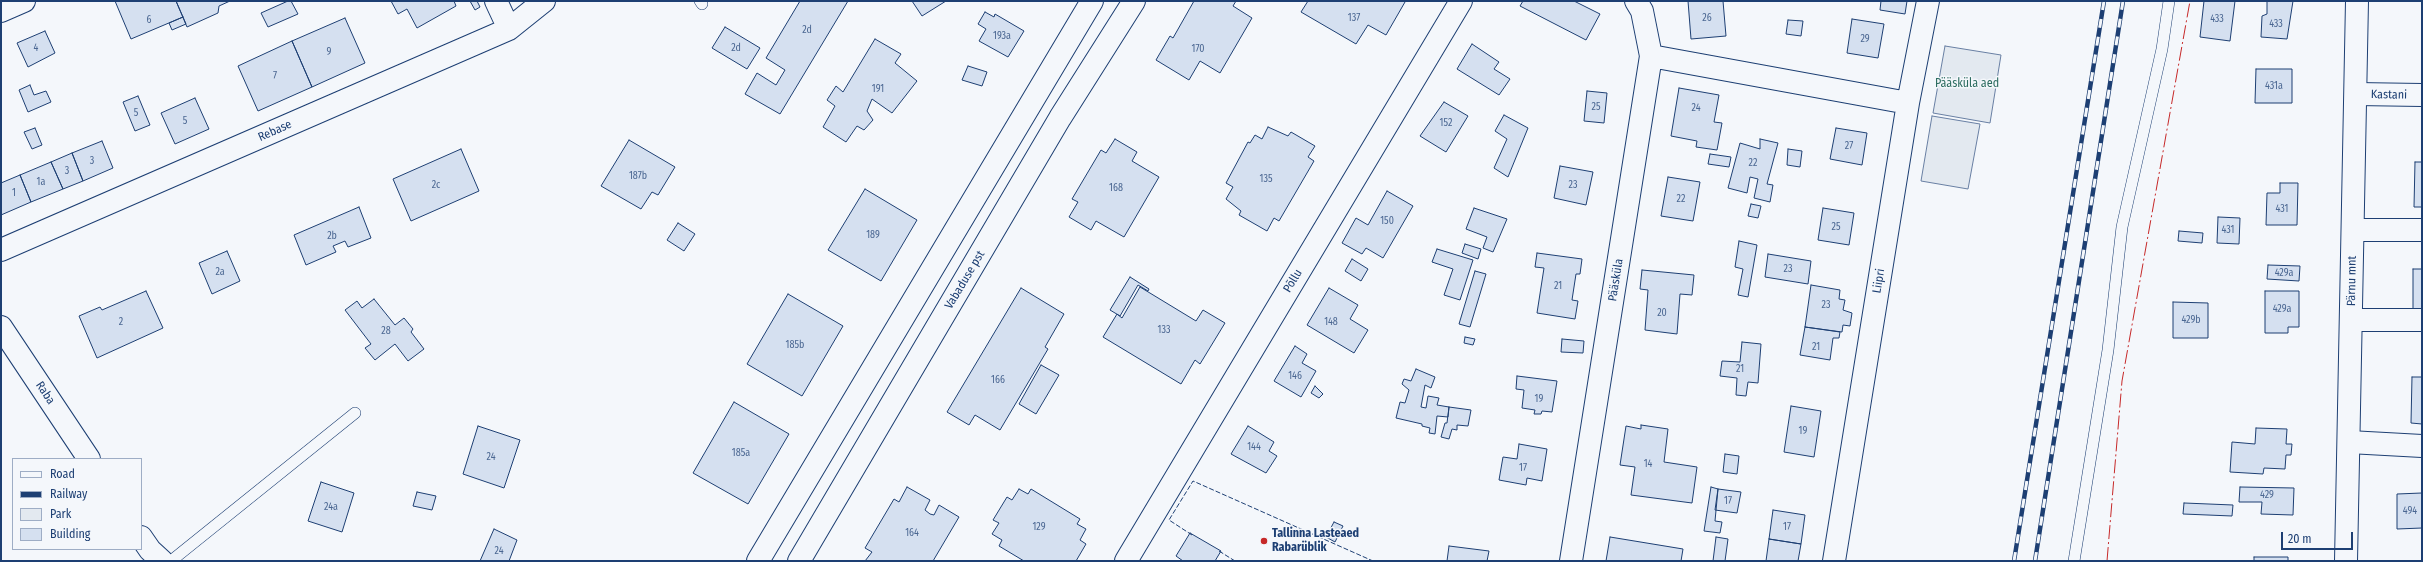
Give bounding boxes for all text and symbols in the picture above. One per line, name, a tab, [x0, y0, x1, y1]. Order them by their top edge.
house number: 137	[1348, 12, 1360, 24]
house number: 26	[1702, 12, 1712, 24]
house number: 433	[2210, 13, 2224, 25]
house number: 6	[147, 14, 151, 26]
house number: 433	[2269, 18, 2283, 30]
house number: 2d	[802, 24, 812, 36]
house number: 193a	[993, 30, 1011, 42]
house number: 29	[1860, 33, 1870, 45]
house number: 4	[34, 42, 38, 54]
house number: 2d	[731, 42, 741, 54]
house number: 170	[1191, 43, 1205, 55]
house number: 9	[327, 46, 331, 58]
house number: 7	[273, 70, 277, 82]
park label: Pääsküla aed	[1935, 77, 1999, 91]
house number: 431a	[2265, 80, 2283, 92]
house number: 191	[872, 83, 884, 95]
street label: Kastani	[2371, 87, 2407, 103]
house number: 25	[1592, 101, 1600, 113]
house number: 24	[1691, 102, 1701, 114]
house number: 5	[134, 107, 138, 119]
house number: 5	[183, 115, 187, 127]
street label: Rebase	[256, 117, 294, 145]
house number: 152	[1440, 117, 1452, 129]
house number: 27	[1845, 140, 1853, 152]
house number: 3	[90, 155, 94, 167]
house number: 22	[1749, 157, 1757, 169]
house number: 3	[65, 165, 69, 177]
house number: 187b	[629, 170, 647, 182]
house number: 135	[1260, 173, 1272, 185]
house number: 1a	[37, 176, 45, 188]
house number: 2c	[432, 179, 440, 191]
house number: 23	[1569, 179, 1577, 191]
house number: 168	[1109, 182, 1123, 194]
house number: 1	[12, 187, 16, 199]
house number: 22	[1677, 193, 1685, 205]
house number: 431	[2276, 203, 2288, 215]
house number: 150	[1380, 215, 1394, 227]
house number: 25	[1832, 221, 1840, 233]
house number: 431	[2222, 224, 2234, 236]
house number: 189	[866, 229, 880, 241]
house number: 2b	[327, 230, 337, 242]
street label: Vabaduse pst	[942, 248, 988, 312]
street label: Pärnu mnt	[2344, 256, 2360, 306]
street label: Pääsküla	[1606, 258, 1626, 302]
house number: 23	[1784, 263, 1792, 275]
house number: 2a	[215, 266, 225, 278]
street label: Põllu	[1280, 267, 1306, 295]
house number: 429a	[2275, 267, 2293, 279]
street label: Liipri	[1870, 268, 1888, 294]
house number: 21	[1554, 280, 1562, 292]
house number: 23	[1822, 299, 1830, 311]
house number: 429a	[2273, 303, 2291, 315]
house number: 20	[1657, 307, 1667, 319]
house number: 429b	[2181, 314, 2201, 326]
house number: 2	[119, 316, 123, 328]
house number: 148	[1324, 316, 1338, 328]
house number: 133	[1158, 324, 1170, 336]
house number: 28	[381, 325, 391, 337]
house number: 185b	[786, 339, 804, 351]
house number: 21	[1812, 341, 1820, 353]
house number: 21	[1736, 363, 1744, 375]
house number: 146	[1288, 370, 1302, 382]
house number: 166	[991, 374, 1005, 386]
street label: Raba	[32, 379, 58, 407]
house number: 19	[1535, 393, 1543, 405]
house number: 19	[1799, 425, 1807, 437]
house number: 144	[1247, 441, 1261, 453]
house number: 185a	[732, 447, 750, 459]
house number: 24	[486, 451, 496, 463]
legend	[12, 458, 142, 550]
house number: 14	[1644, 458, 1652, 470]
house number: 17	[1519, 462, 1527, 474]
text: Road	[50, 467, 75, 481]
text: Railway	[50, 487, 87, 501]
house number: 429	[2260, 489, 2274, 501]
house number: 17	[1724, 495, 1732, 507]
house number: 24a	[324, 501, 338, 513]
house number: 494	[2403, 505, 2417, 517]
text: Park	[50, 507, 71, 521]
house number: 129	[1032, 521, 1046, 533]
house number: 17	[1783, 521, 1791, 533]
scale bar	[2283, 524, 2355, 550]
text: Building	[50, 527, 90, 541]
house number: 164	[905, 527, 919, 539]
place label: Tallinna Lasteaed Rabarüblik	[1272, 527, 1359, 555]
text: 20 m	[2288, 532, 2312, 546]
marker: Tallinna Lasteaed Rabarüblik	[1259, 536, 1269, 546]
house number: 24	[494, 545, 504, 557]

